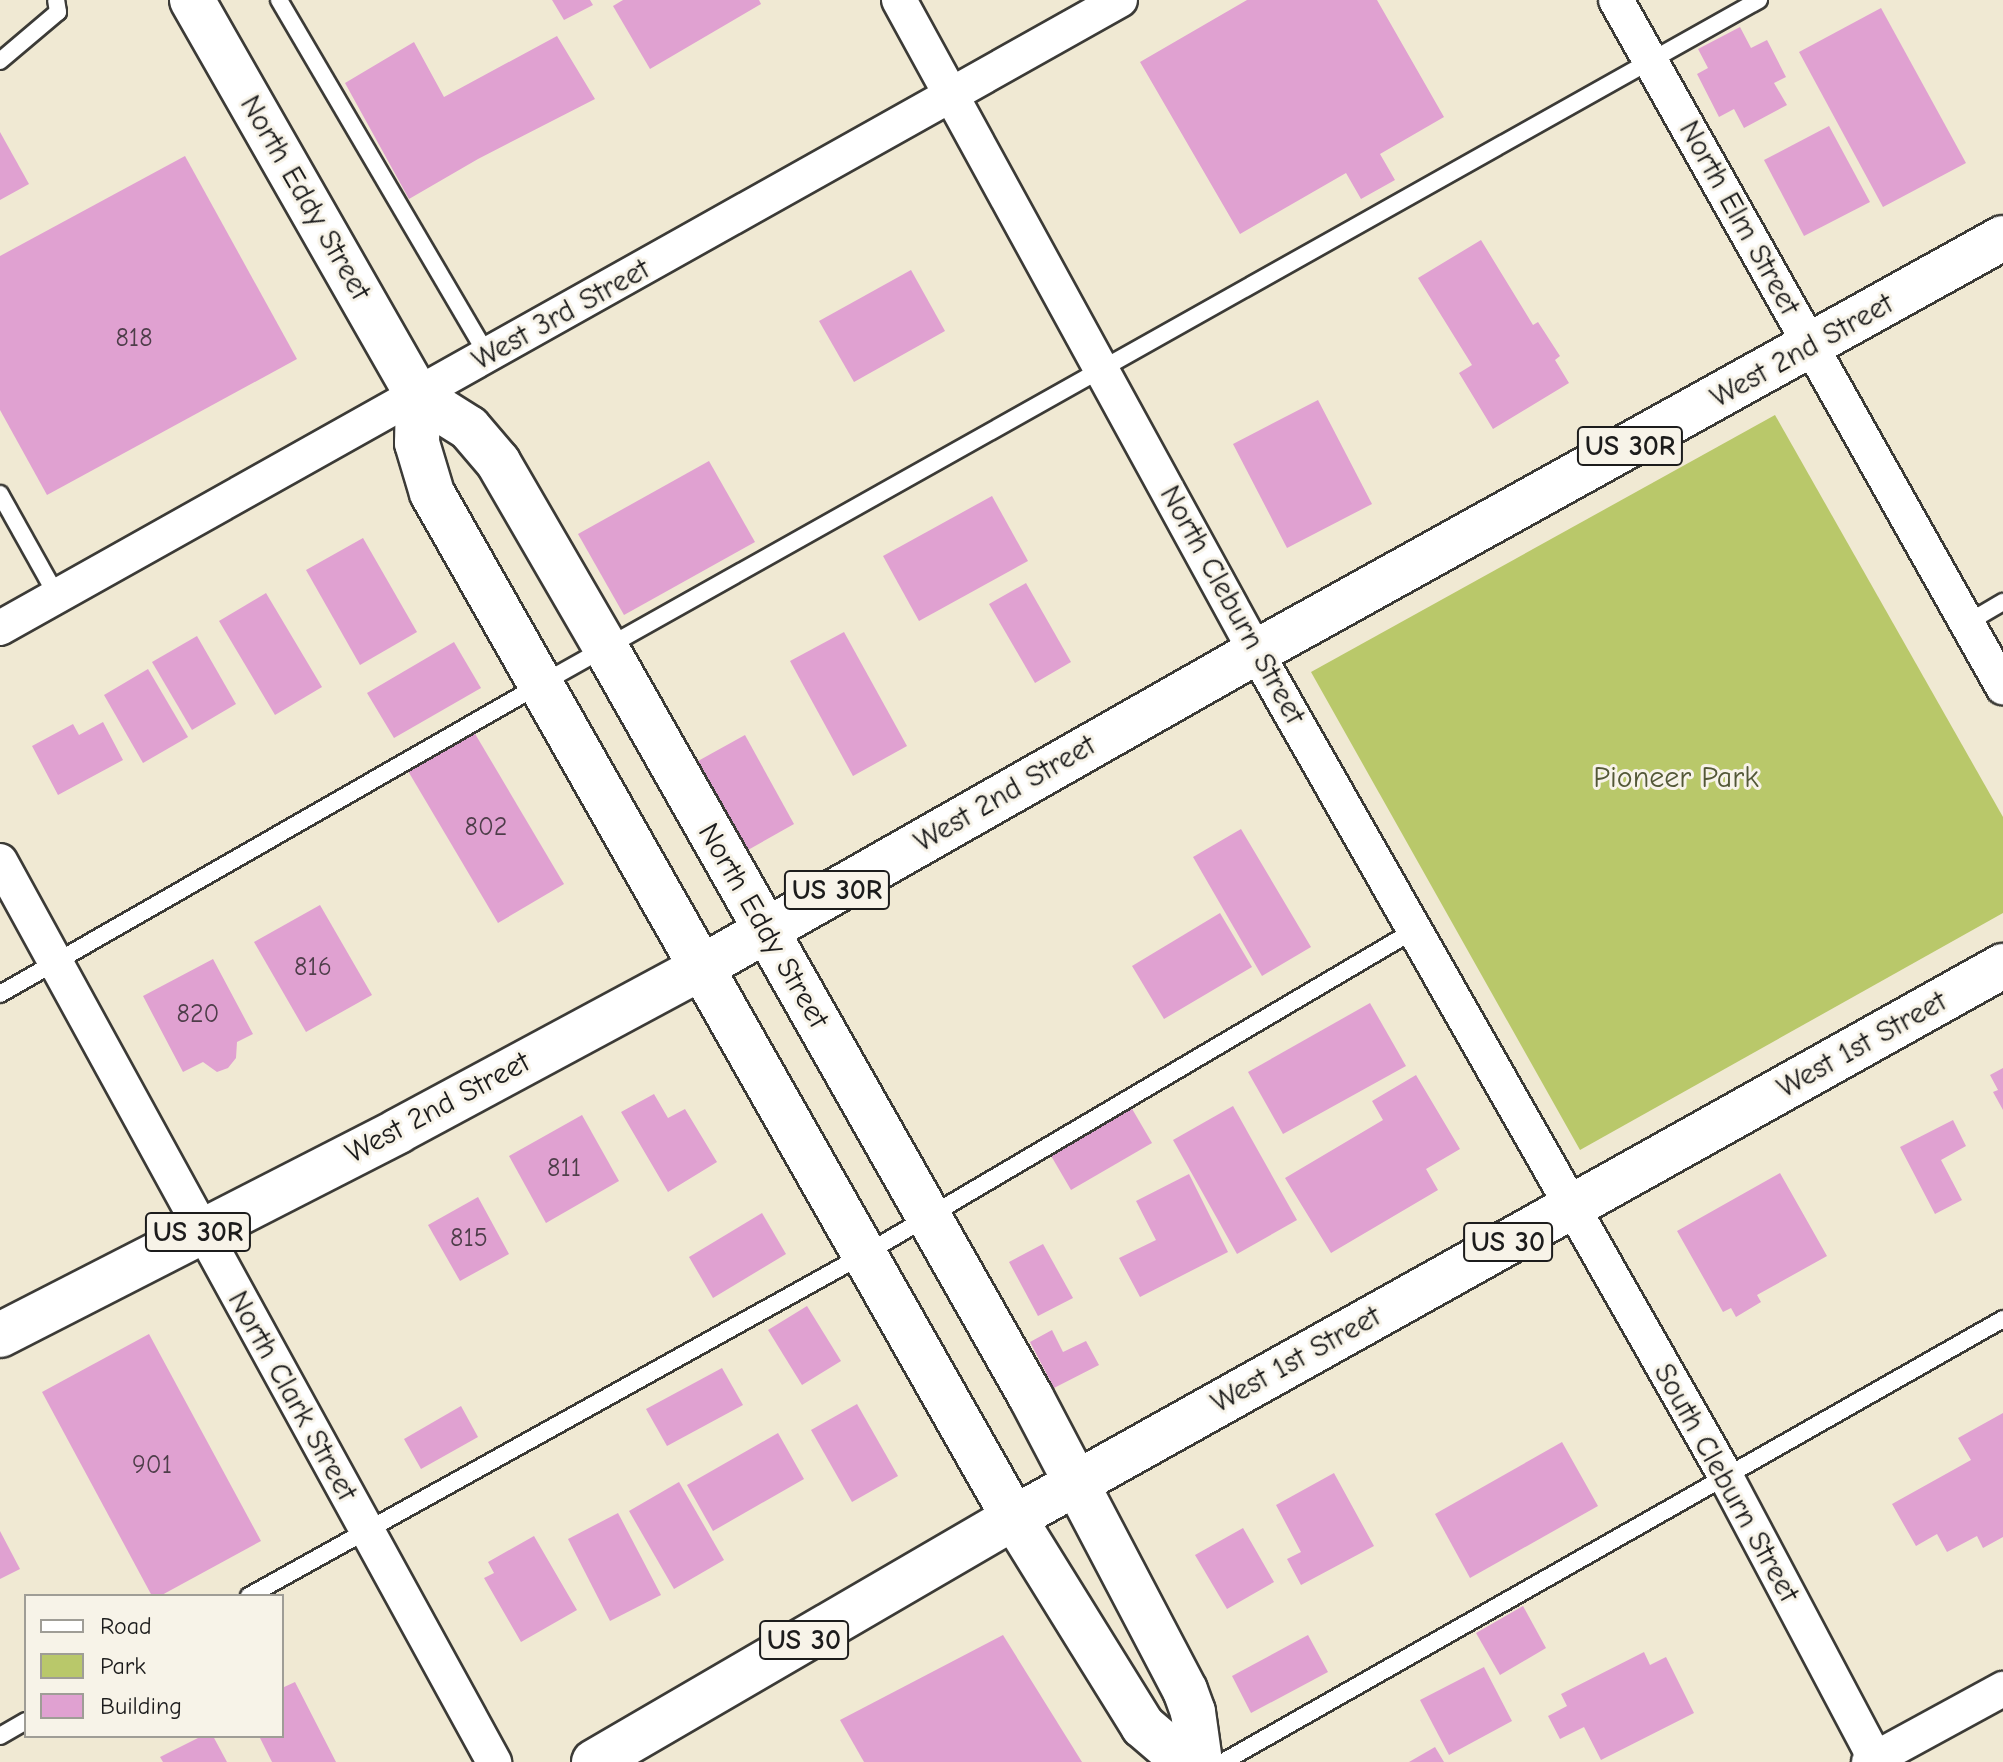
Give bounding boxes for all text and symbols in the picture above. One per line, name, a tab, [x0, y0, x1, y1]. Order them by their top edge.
street label: North Eddy Street	[232, 89, 378, 307]
street label: North Elm Street	[1671, 114, 1807, 322]
street label: West 3rd Street	[466, 251, 656, 379]
street label: West 2nd Street	[1704, 286, 1900, 416]
house number: 818	[115, 323, 153, 355]
road number: US 30R	[1576, 422, 1684, 470]
street label: North Cleburn Street	[1151, 479, 1313, 731]
street label: West 2nd Street	[908, 728, 1102, 860]
park label: Pioneer Park	[1593, 760, 1759, 796]
house number: 802	[465, 812, 507, 844]
street label: North Eddy Street	[690, 817, 836, 1035]
road number: US 30R	[783, 866, 891, 914]
house number: 816	[294, 952, 332, 984]
street label: West 1st Street	[1771, 984, 1953, 1106]
house number: 820	[177, 999, 219, 1031]
street label: West 2nd Street	[340, 1044, 536, 1172]
house number: 811	[547, 1153, 581, 1185]
road number: US 30R	[144, 1208, 252, 1256]
road number: US 30	[1462, 1218, 1554, 1266]
house number: 815	[450, 1223, 488, 1255]
street label: North Clark Street	[219, 1285, 365, 1507]
street label: West 1st Street	[1205, 1299, 1387, 1421]
street label: South Cleburn Street	[1645, 1357, 1807, 1609]
house number: 901	[132, 1450, 172, 1482]
legend	[24, 1594, 284, 1738]
text: Road	[100, 1612, 152, 1640]
road number: US 30	[758, 1616, 850, 1664]
text: Park	[100, 1652, 146, 1680]
text: Building	[100, 1692, 182, 1720]

